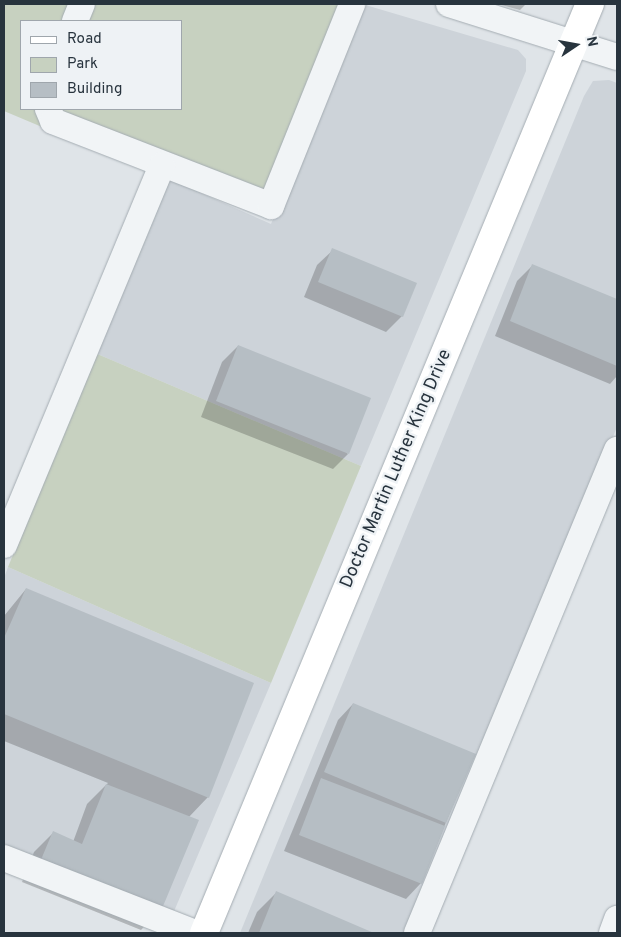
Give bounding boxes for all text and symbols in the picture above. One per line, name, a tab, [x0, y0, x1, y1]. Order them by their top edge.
legend	[20, 20, 182, 110]
north arrow	[551, 20, 601, 70]
text: Road	[67, 30, 102, 49]
text: N	[582, 35, 601, 48]
text: Park	[67, 55, 98, 74]
text: Building	[67, 80, 122, 99]
street label: Doctor Martin Luther King Drive	[337, 346, 457, 592]

